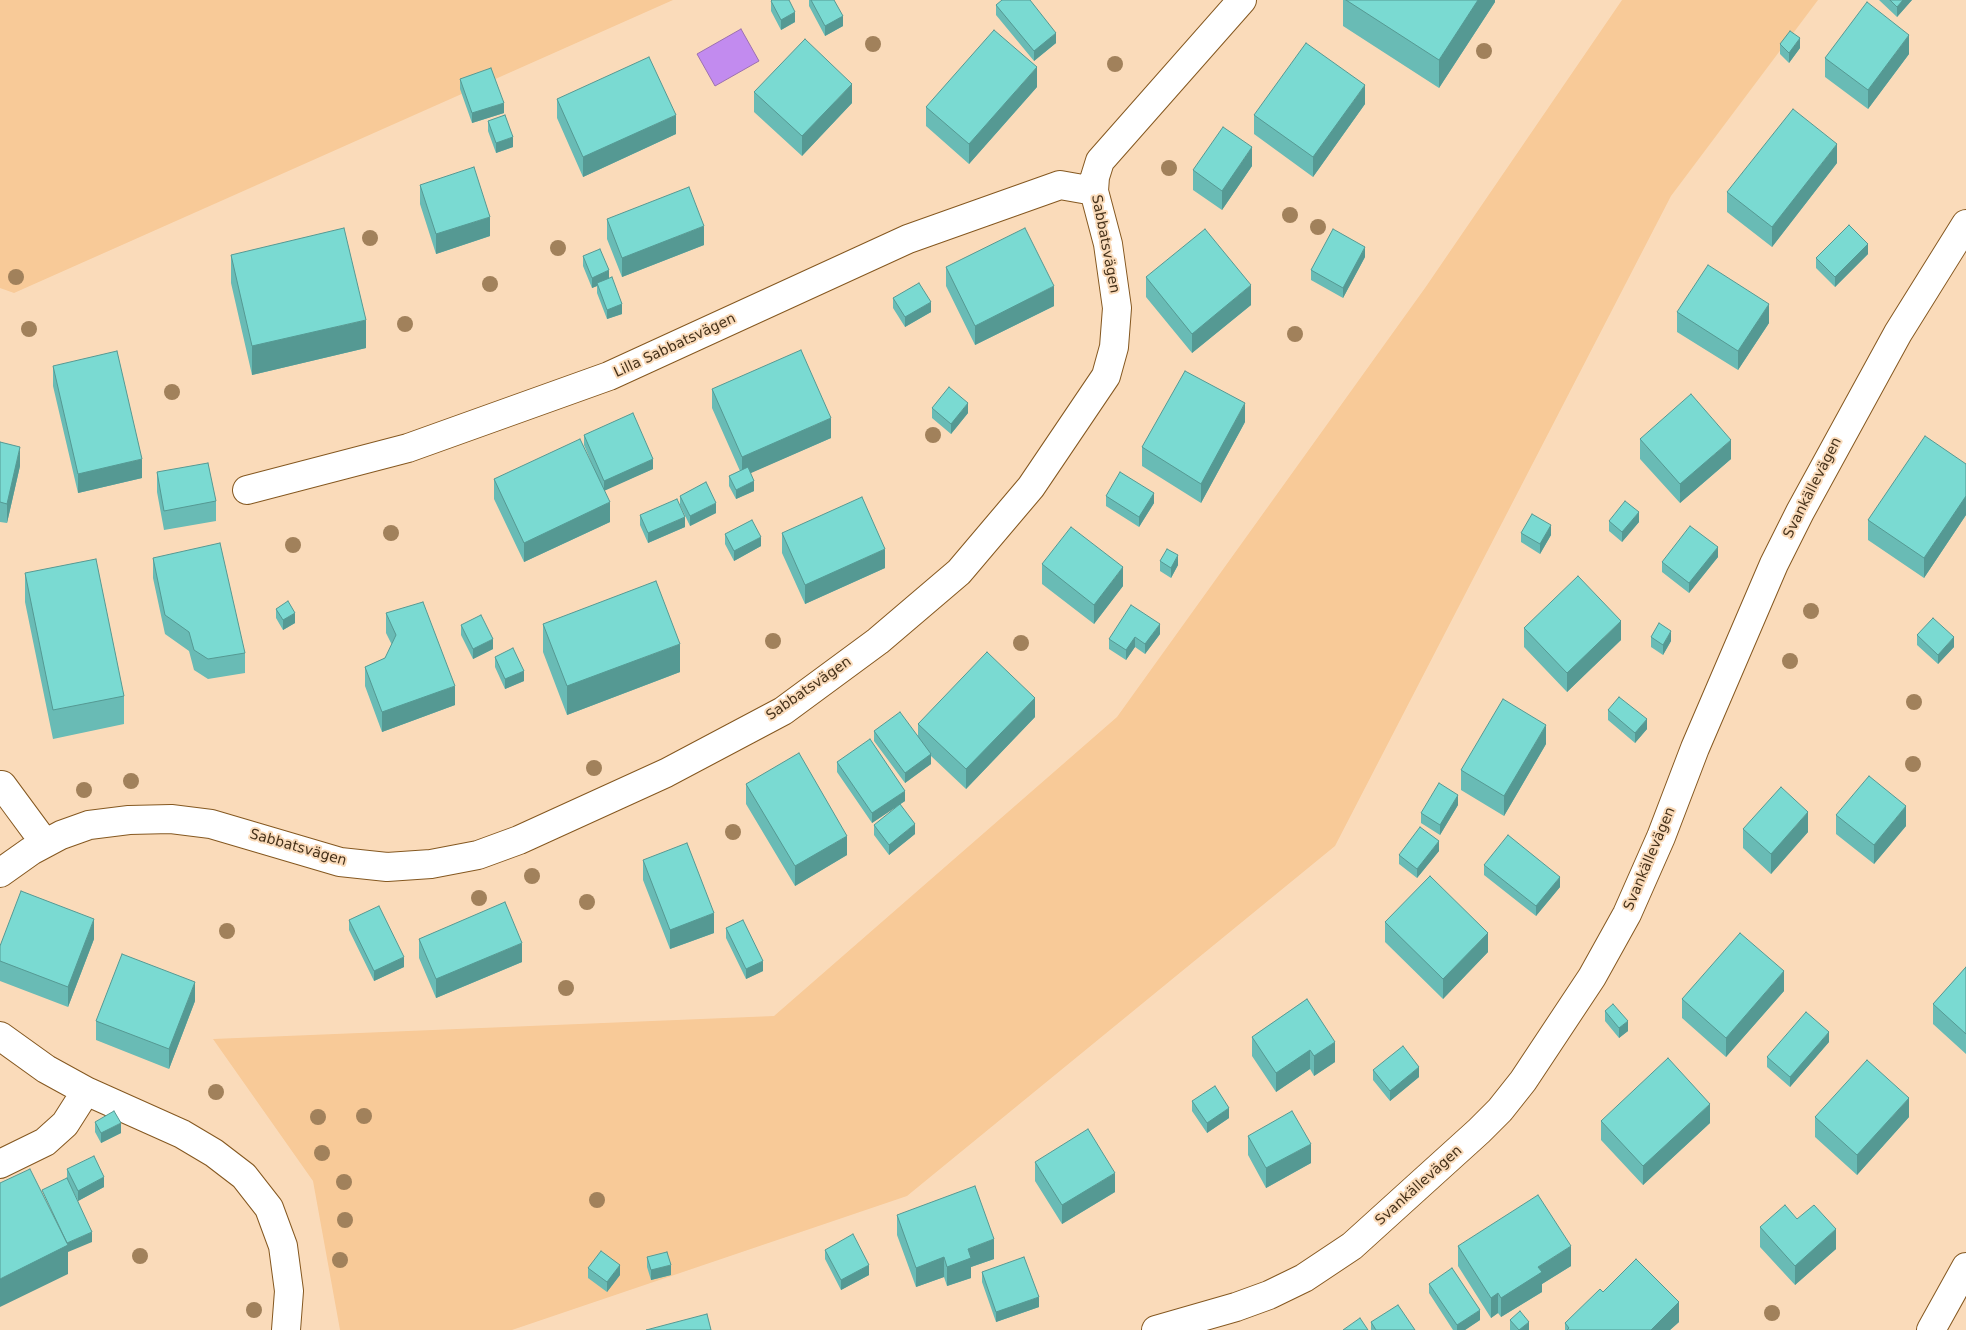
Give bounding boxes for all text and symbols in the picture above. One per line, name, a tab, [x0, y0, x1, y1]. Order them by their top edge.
street label: Sabbatsvägen	[1087, 193, 1123, 295]
street label: Lilla Sabbatsvägen	[611, 310, 739, 382]
street label: Svankällevägen	[1780, 435, 1846, 541]
street label: Sabbatsvägen	[763, 653, 855, 725]
street label: Svankällevägen	[1621, 805, 1679, 913]
street label: Sabbatsvägen	[248, 826, 348, 870]
street label: Svankällevägen	[1372, 1143, 1466, 1229]

